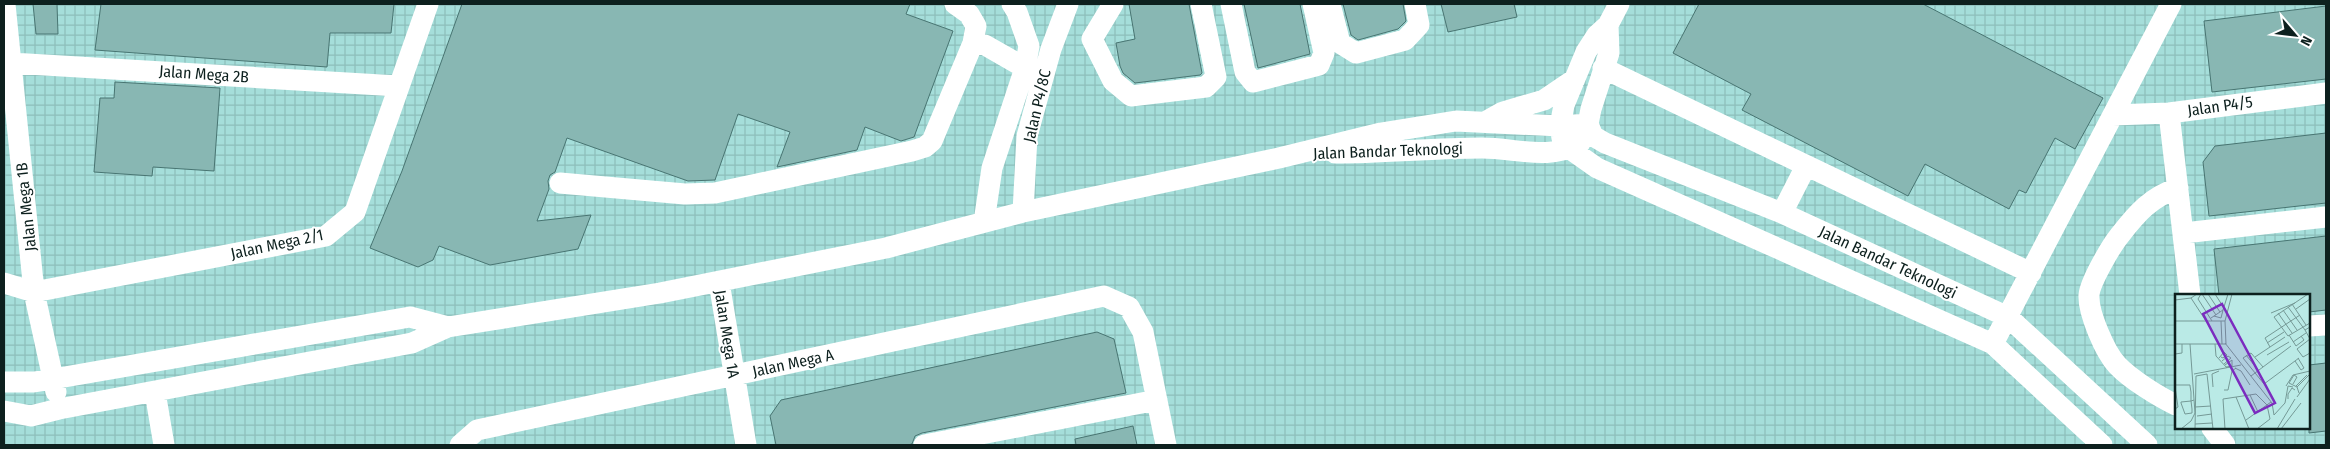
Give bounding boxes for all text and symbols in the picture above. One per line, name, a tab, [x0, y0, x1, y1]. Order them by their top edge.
north arrow	[2270, 10, 2320, 60]
text: N	[2297, 33, 2316, 49]
street label: Jalan Mega 2B	[158, 61, 250, 87]
street label: Jalan P4/8C	[1019, 68, 1055, 144]
street label: Jalan P4/5	[2186, 92, 2254, 120]
street label: Jalan Bandar Teknologi	[1313, 139, 1463, 163]
street label: Jalan Mega 1B	[12, 161, 40, 252]
street label: Jalan Bandar Teknologi	[1816, 222, 1960, 302]
street label: Jalan Mega 2/1	[229, 225, 325, 263]
street label: Jalan Mega 1A	[711, 289, 743, 380]
inset map	[2175, 294, 2310, 429]
street label: Jalan Mega A	[751, 345, 836, 381]

